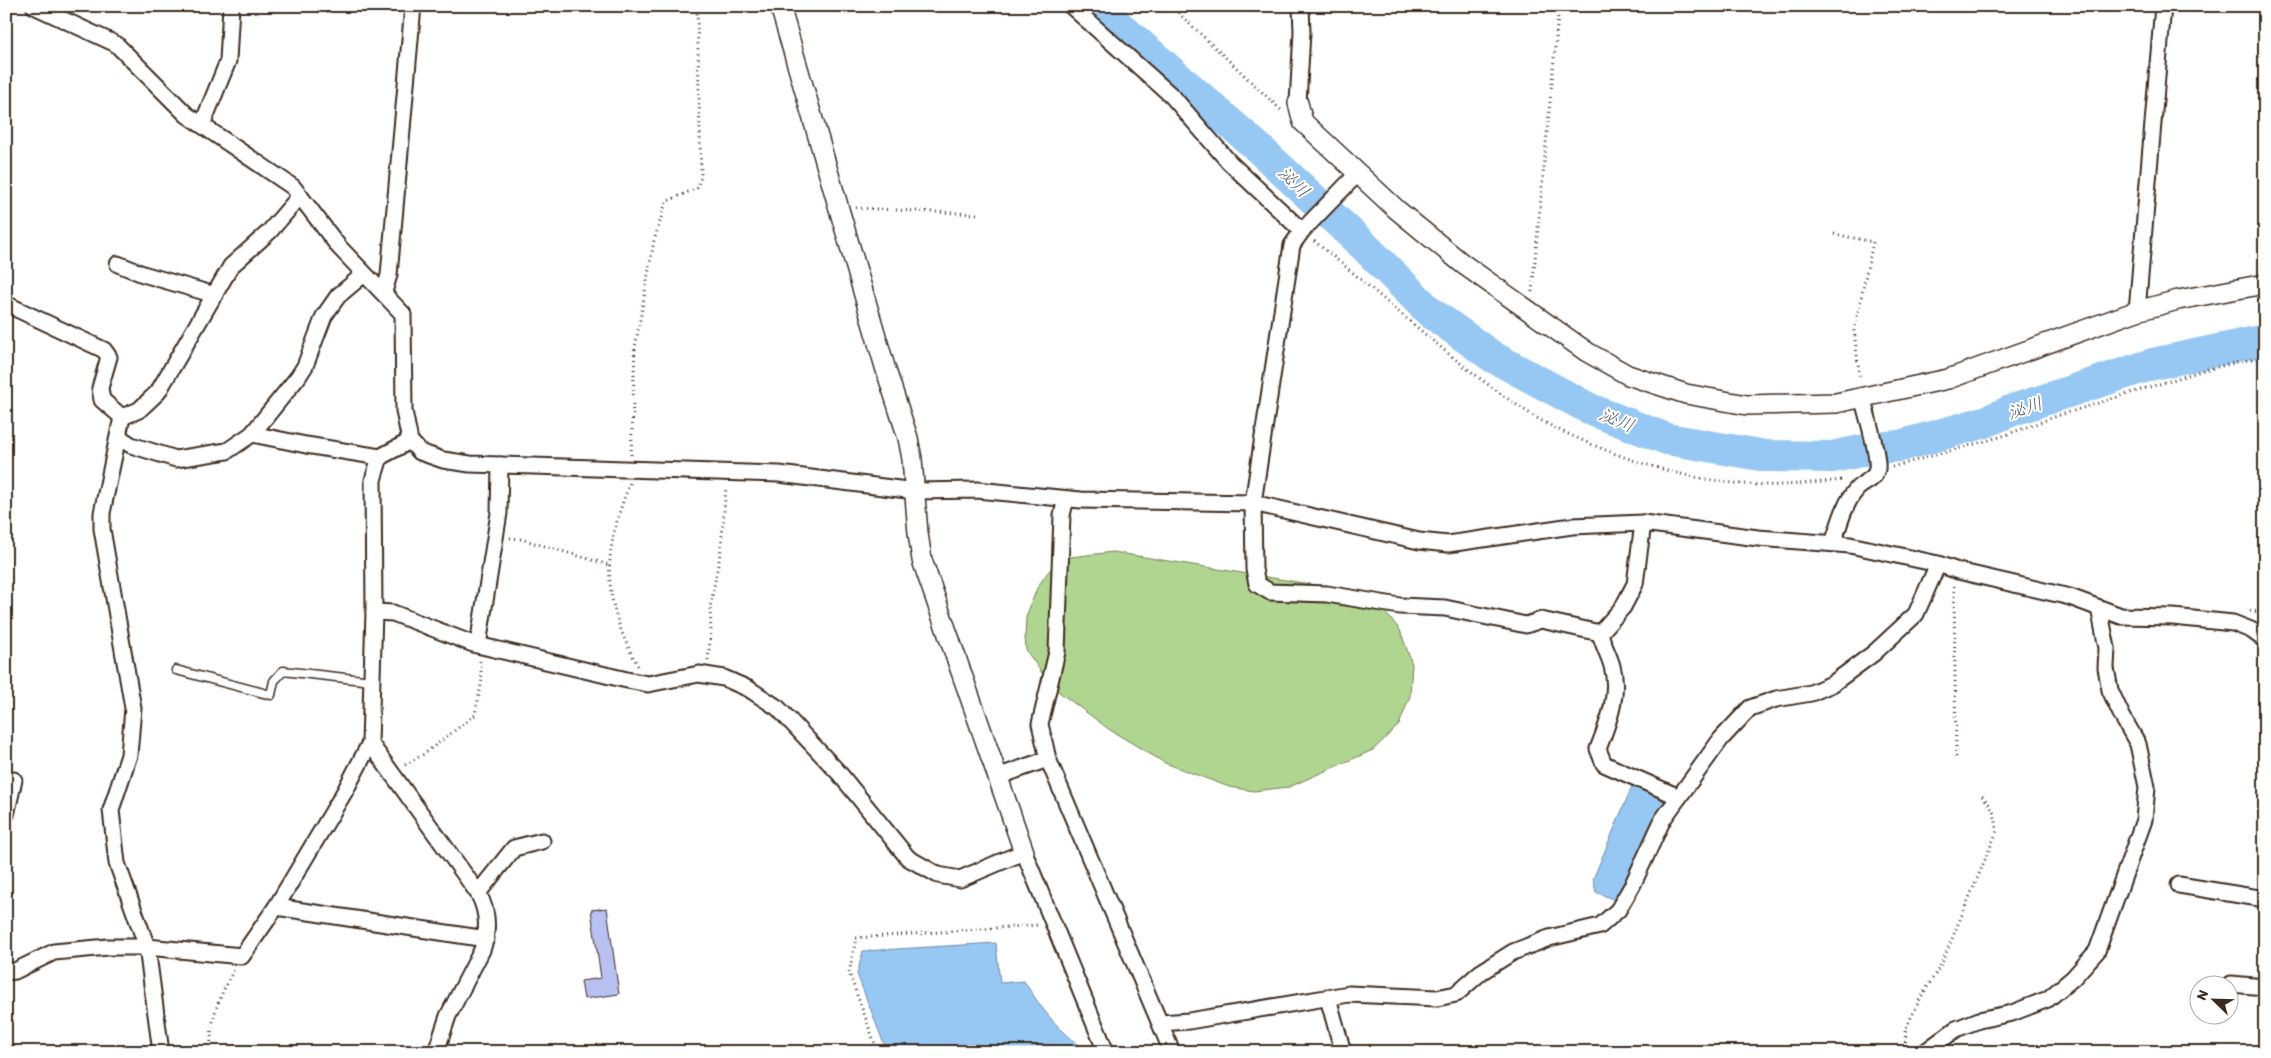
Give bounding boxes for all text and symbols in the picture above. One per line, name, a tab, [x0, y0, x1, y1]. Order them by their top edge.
water label: 泌川	[1273, 162, 1315, 202]
water label: 泌川	[2004, 392, 2046, 424]
water label: 泌川	[1596, 403, 1638, 437]
north arrow	[2188, 976, 2238, 1026]
text: N	[2193, 987, 2212, 1003]

